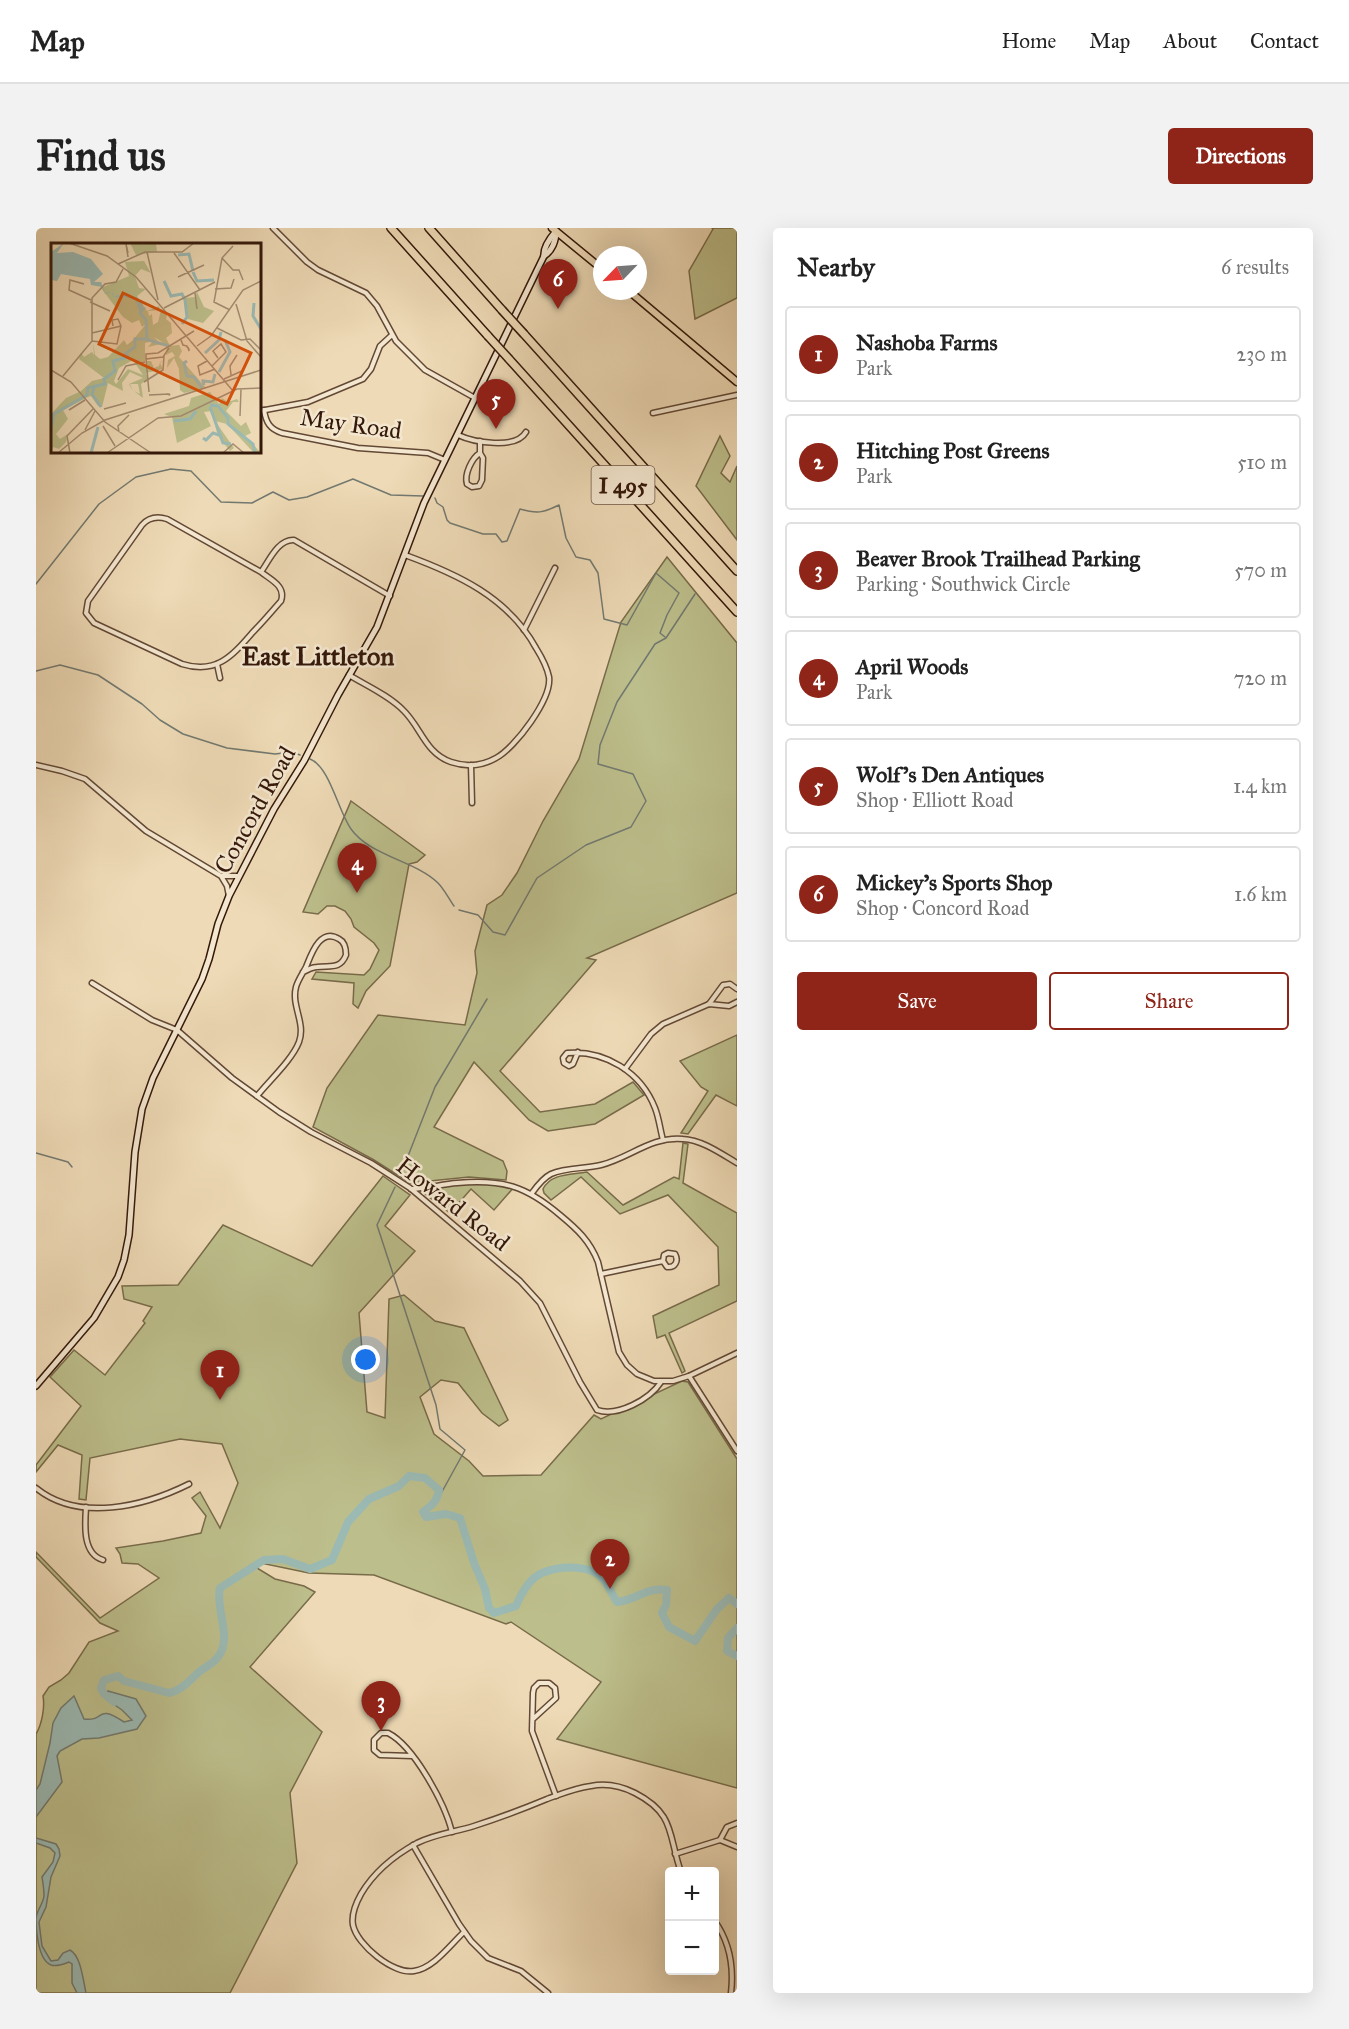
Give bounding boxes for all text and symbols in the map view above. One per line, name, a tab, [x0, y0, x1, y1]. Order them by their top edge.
text: Map	[30, 24, 85, 59]
text: Home	[1001, 28, 1056, 54]
text: Map	[1089, 28, 1130, 54]
text: About	[1163, 28, 1217, 54]
text: Contact	[1250, 28, 1319, 54]
button: Directions	[1168, 128, 1313, 184]
text: Find us	[36, 130, 166, 182]
inset map	[51, 243, 261, 453]
north arrow	[593, 246, 647, 300]
text: Nearby	[797, 251, 875, 283]
text: 6 results	[1221, 255, 1289, 279]
pin: 6	[538, 260, 578, 309]
text: Nashoba Farms	[856, 329, 998, 356]
text: 1	[815, 342, 822, 366]
text: 230 m	[1236, 342, 1287, 366]
text: Park	[856, 356, 892, 380]
pin: 5	[476, 380, 516, 429]
street label: May Road	[298, 402, 404, 446]
text: Hitching Post Greens	[856, 437, 1050, 464]
text: 2	[814, 450, 823, 474]
text: 510 m	[1237, 450, 1287, 474]
text: Park	[856, 464, 892, 488]
road number: I 495	[592, 466, 654, 504]
text: Beaver Brook Trailhead Parking	[856, 545, 1140, 572]
text: 3	[815, 558, 823, 582]
text: 570 m	[1234, 558, 1287, 582]
text: Parking · Southwick Circle	[856, 572, 1070, 596]
district label: East Littleton	[242, 640, 394, 672]
text: April Woods	[856, 653, 968, 680]
text: 4	[813, 666, 824, 690]
text: 720 m	[1234, 666, 1287, 690]
text: Park	[856, 680, 892, 704]
street label: Concord Road	[208, 741, 302, 879]
text: Wolf's Den Antiques	[856, 761, 1044, 788]
text: 5	[814, 774, 823, 798]
text: 1.4 km	[1233, 774, 1287, 798]
text: Shop · Elliott Road	[856, 788, 1014, 812]
pin: 4	[338, 844, 376, 893]
text: Mickey's Sports Shop	[856, 869, 1053, 896]
text: 6	[813, 882, 824, 906]
text: 1.6 km	[1234, 882, 1287, 906]
text: Shop · Concord Road	[856, 896, 1029, 920]
button: Save	[797, 972, 1037, 1030]
button: Share	[1049, 972, 1289, 1030]
street label: Howard Road	[390, 1150, 516, 1258]
your location	[351, 1345, 380, 1374]
pin: 1	[200, 1350, 240, 1400]
pin: 2	[590, 1540, 630, 1589]
pin: 3	[362, 1682, 400, 1731]
map controls	[665, 1867, 719, 1975]
button: +	[665, 1867, 719, 1921]
button: −	[665, 1921, 719, 1975]

